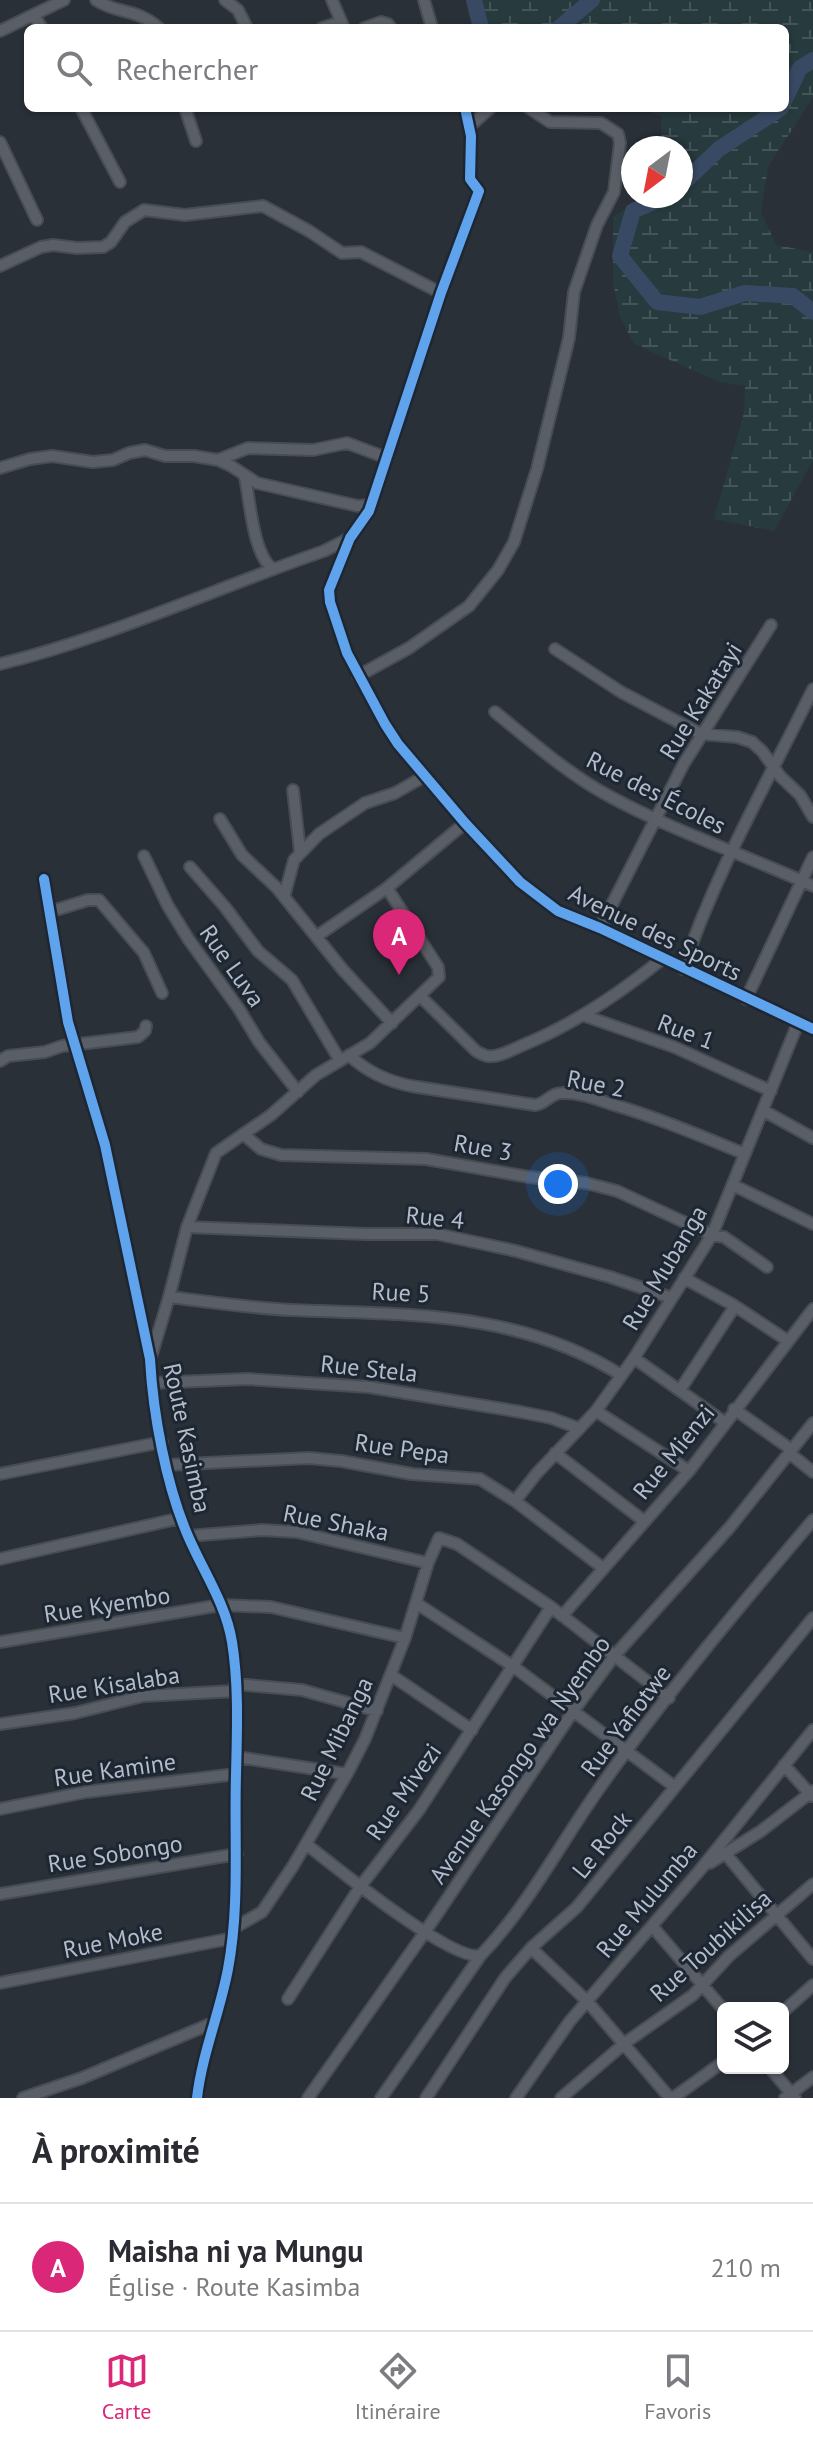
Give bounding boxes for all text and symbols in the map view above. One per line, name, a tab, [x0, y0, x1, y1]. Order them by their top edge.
search box	[24, 24, 789, 112]
icon: search	[52, 46, 96, 90]
text: Rechercher	[116, 49, 258, 88]
north arrow	[621, 136, 693, 208]
street label: Rue Kakatayi	[652, 636, 749, 765]
street label: Rue des Écoles	[581, 744, 731, 841]
street label: Avenue des Sports	[564, 877, 747, 988]
pin: A	[373, 909, 425, 975]
street label: Rue Luva	[193, 918, 272, 1013]
street label: Rue 1	[653, 1007, 719, 1057]
street label: Rue 2	[564, 1063, 628, 1104]
street label: Rue 3	[452, 1127, 515, 1168]
your location	[538, 1164, 578, 1204]
street label: Rue 4	[404, 1199, 466, 1236]
street label: Rue Mubanga	[615, 1200, 714, 1336]
street label: Rue 5	[371, 1275, 431, 1310]
street label: Rue Stela	[319, 1348, 419, 1389]
street label: Route Kasimba	[157, 1360, 218, 1516]
street label: Rue Mienzi	[626, 1398, 721, 1506]
street label: Rue Pepa	[353, 1427, 451, 1470]
street label: Rue Shaka	[281, 1497, 391, 1548]
street label: Rue Kyembo	[42, 1579, 172, 1630]
street label: Avenue Kasongo wa Nyembo	[422, 1630, 617, 1890]
street label: Rue Kisalaba	[46, 1659, 182, 1710]
street label: Rue Yafiotwe	[574, 1659, 678, 1783]
street label: Rue Mibanga	[293, 1672, 380, 1806]
street label: Rue Mivezi	[359, 1737, 448, 1846]
street label: Rue Kamine	[52, 1746, 178, 1793]
street label: Le Rock	[565, 1804, 638, 1885]
street label: Rue Sobongo	[45, 1828, 184, 1879]
street label: Rue Mulumba	[589, 1835, 704, 1964]
street label: Rue Toubikilisa	[643, 1883, 778, 2009]
street label: Rue Moke	[60, 1916, 165, 1965]
map controls	[717, 2002, 789, 2074]
button: layers	[717, 2002, 789, 2074]
text: À proximité	[32, 2128, 200, 2172]
text: Maisha ni ya Mungu	[108, 2231, 363, 2270]
text: A	[50, 2251, 66, 2284]
text: 210 m	[710, 2251, 781, 2284]
text: Église · Route Kasimba	[108, 2270, 360, 2303]
tab: Carte	[102, 2349, 151, 2425]
tab: Itinéraire	[355, 2349, 441, 2425]
tab: Favoris	[644, 2349, 711, 2425]

